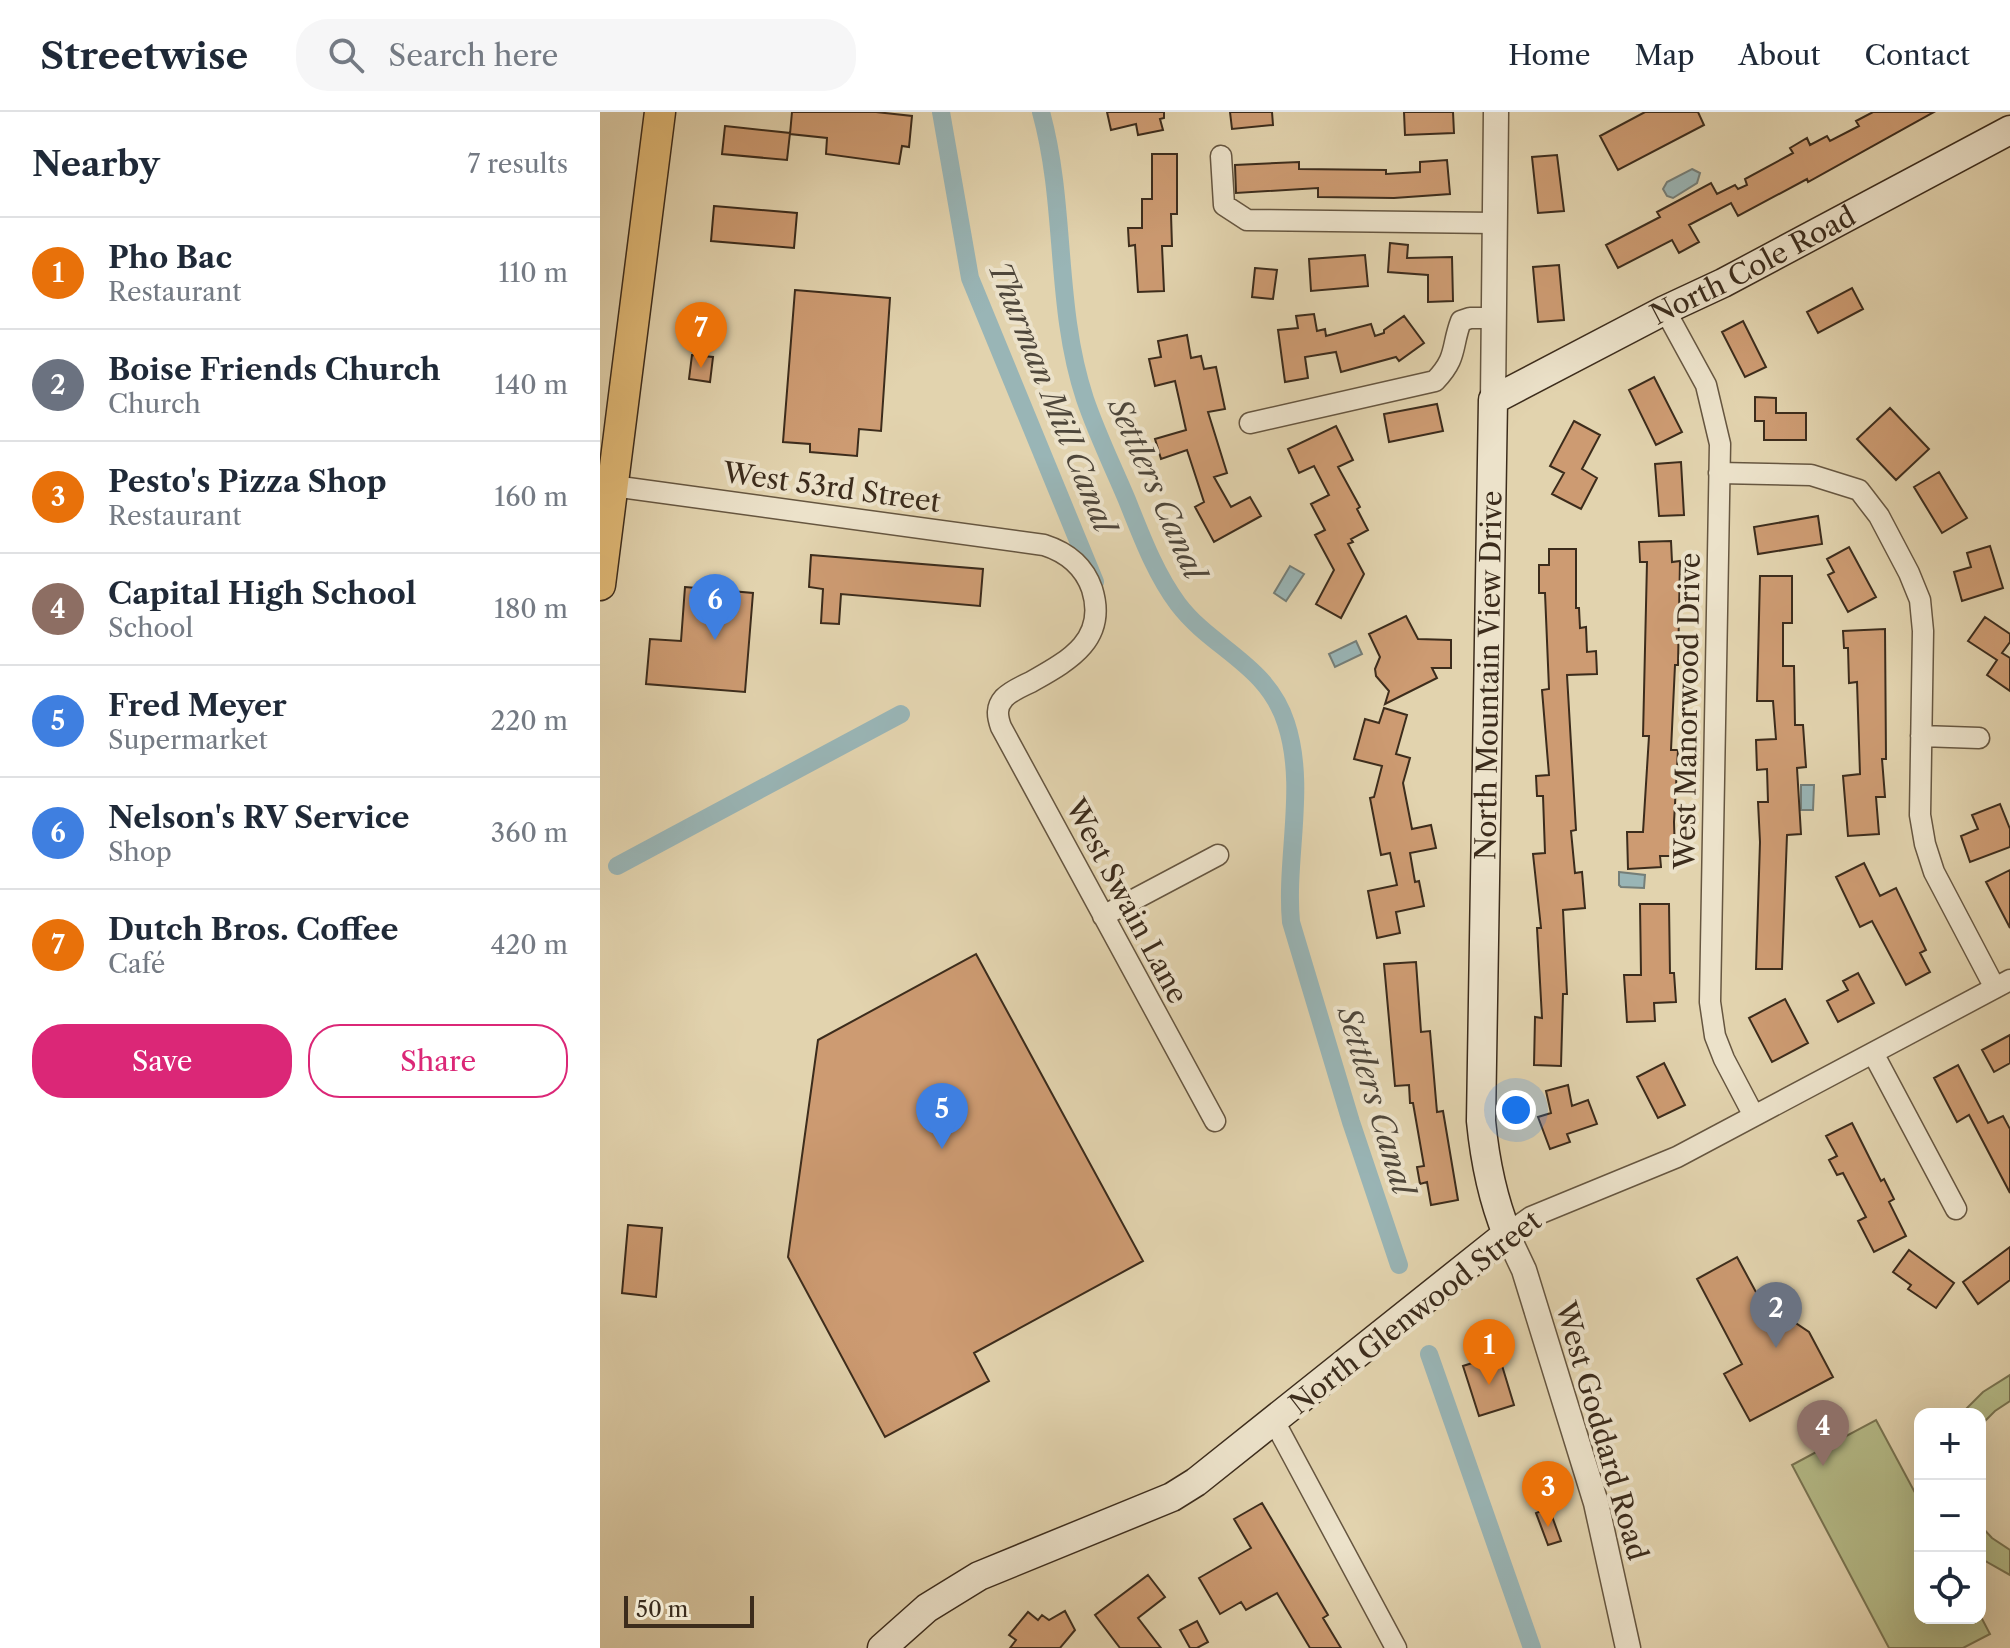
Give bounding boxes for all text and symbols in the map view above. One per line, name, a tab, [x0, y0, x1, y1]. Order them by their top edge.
search box	[296, 19, 856, 91]
text: Streetwise	[40, 32, 248, 79]
icon: search	[324, 33, 368, 77]
text: Search here	[388, 37, 558, 74]
text: Home	[1508, 38, 1590, 72]
text: Map	[1634, 38, 1694, 72]
text: About	[1738, 38, 1820, 72]
text: Contact	[1864, 38, 1970, 72]
text: Nearby	[32, 143, 160, 185]
text: 7 results	[468, 148, 568, 180]
street label: North Cole Road	[1644, 199, 1861, 332]
text: Pho Bac	[108, 239, 232, 276]
water label: Thurman Mill Canal	[981, 256, 1125, 541]
text: 1	[52, 257, 64, 289]
text: 110 m	[499, 257, 568, 289]
text: Restaurant	[108, 276, 242, 308]
pin: 7	[675, 302, 727, 368]
text: Boise Friends Church	[108, 351, 441, 388]
text: 2	[50, 369, 66, 401]
text: 140 m	[494, 369, 568, 401]
text: Church	[108, 388, 201, 420]
water label: Settlers Canal	[1100, 391, 1215, 588]
street label: West 53rd Street	[720, 455, 943, 519]
text: Pesto's Pizza Shop	[108, 463, 387, 500]
text: 3	[51, 481, 65, 513]
text: 160 m	[494, 481, 568, 513]
street label: North Mountain View Drive	[1468, 490, 1508, 860]
text: Restaurant	[108, 500, 242, 532]
street label: West Manorwood Drive	[1667, 552, 1707, 871]
pin: 6	[689, 574, 741, 640]
text: Capital High School	[108, 575, 416, 612]
text: 4	[50, 593, 66, 625]
text: 180 m	[494, 593, 568, 625]
text: School	[108, 612, 193, 644]
text: Fred Meyer	[108, 687, 287, 724]
text: 5	[51, 705, 65, 737]
text: 220 m	[490, 705, 568, 737]
text: Supermarket	[108, 724, 268, 756]
street label: West Swain Lane	[1058, 792, 1195, 1009]
text: Nelson's RV Service	[108, 799, 409, 836]
text: 6	[50, 817, 66, 849]
text: 360 m	[491, 817, 568, 849]
text: Shop	[108, 836, 172, 868]
text: Dutch Bros. Coffee	[108, 911, 398, 948]
text: 7	[51, 929, 65, 961]
text: 420 m	[490, 929, 568, 961]
text: Café	[108, 948, 165, 980]
water label: Settlers Canal	[1329, 1001, 1423, 1203]
button: Save	[32, 1024, 292, 1098]
button: Share	[308, 1024, 568, 1098]
pin: 5	[916, 1083, 968, 1149]
your location	[1496, 1090, 1536, 1130]
street label: North Glenwood Street	[1282, 1203, 1548, 1421]
pin: 2	[1750, 1282, 1802, 1348]
street label: West Goddard Road	[1549, 1297, 1655, 1564]
pin: 1	[1463, 1319, 1515, 1385]
pin: 4	[1797, 1400, 1849, 1466]
map controls	[1914, 1408, 1986, 1624]
button: +	[1914, 1408, 1986, 1480]
pin: 3	[1522, 1461, 1574, 1527]
button: −	[1914, 1480, 1986, 1552]
button: locate	[1914, 1552, 1986, 1624]
scale bar	[624, 1592, 754, 1628]
text: 50 m	[636, 1596, 688, 1623]

